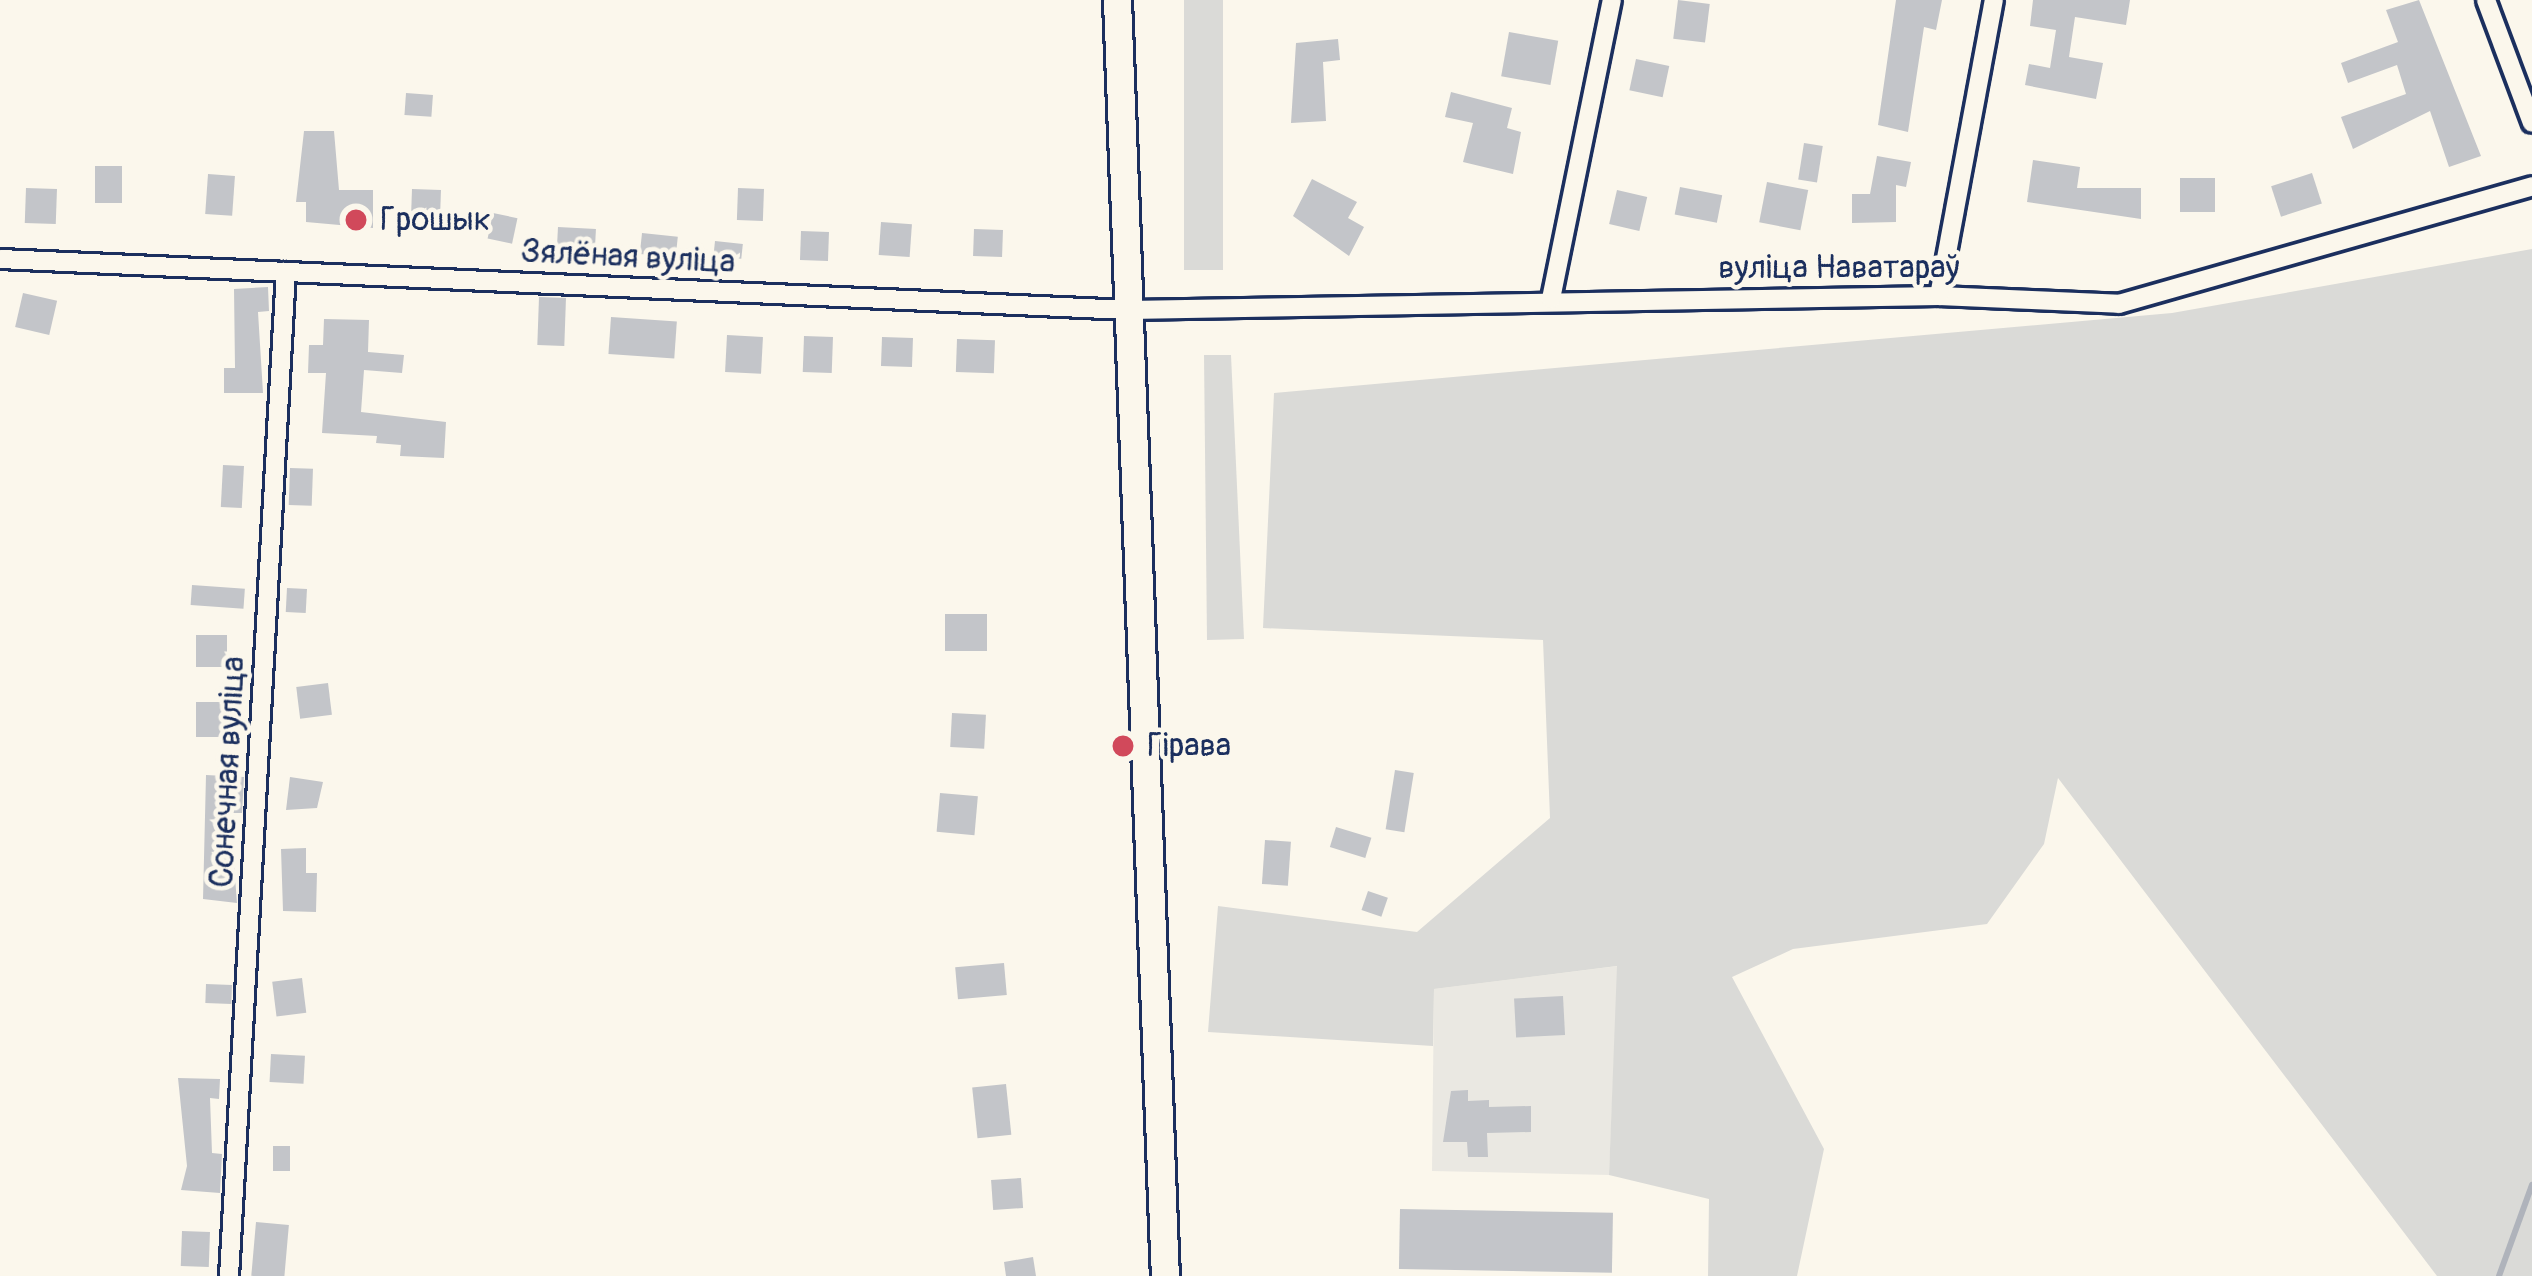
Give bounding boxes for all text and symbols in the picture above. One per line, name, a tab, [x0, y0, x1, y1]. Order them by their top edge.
place label: Грошык	[380, 200, 491, 240]
marker: Грошык	[343, 207, 369, 233]
street label: Зялёная вуліца	[520, 232, 736, 282]
street label: вуліца Наватараў	[1718, 248, 1960, 288]
street label: Сонечная вуліца	[202, 655, 254, 889]
place label: Гірава	[1147, 726, 1231, 766]
marker: Гірава	[1110, 733, 1136, 759]

